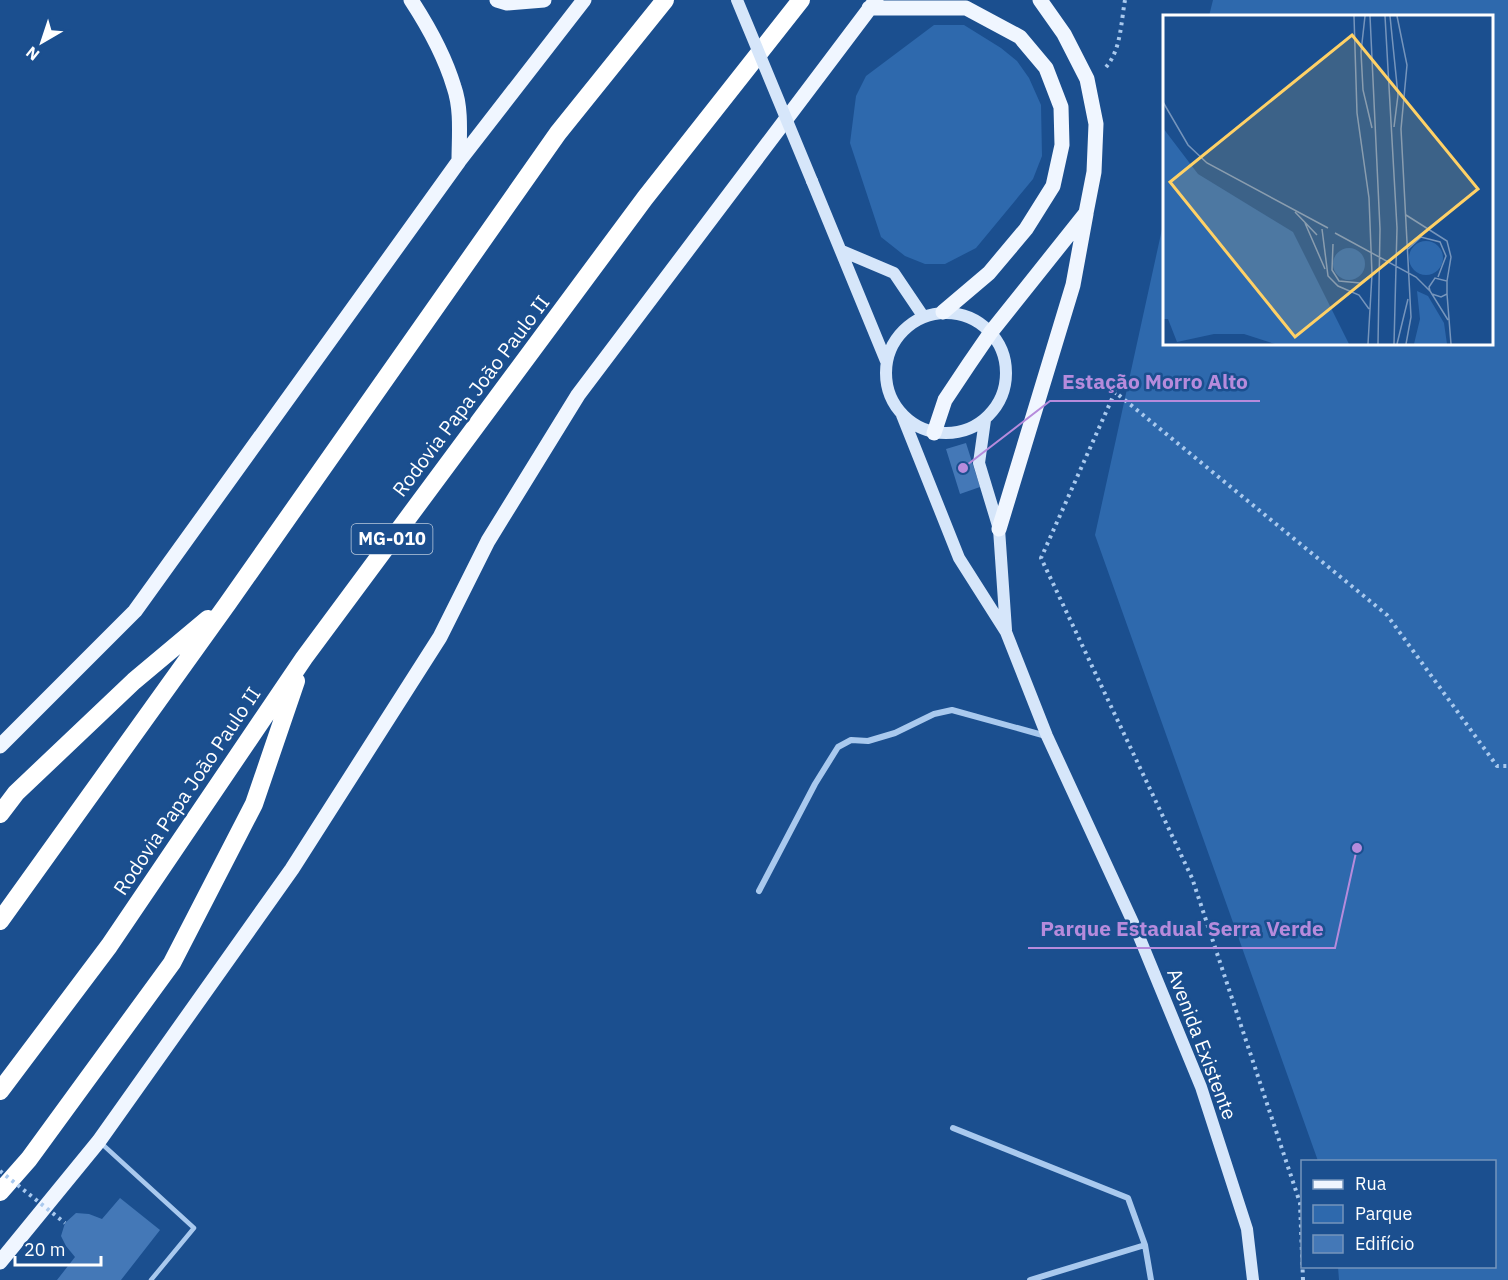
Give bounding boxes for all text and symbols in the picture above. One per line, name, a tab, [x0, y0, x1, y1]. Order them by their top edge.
north arrow	[12, 12, 72, 72]
inset map	[1163, 15, 1493, 345]
text: N	[22, 42, 43, 65]
street label: Rodovia Papa João Paulo II	[386, 290, 555, 502]
callout: Estação Morro Alto	[1050, 362, 1260, 401]
text: Estação Morro Alto	[1062, 367, 1248, 395]
road number: MG-010	[352, 524, 432, 554]
street label: Rodovia Papa João Paulo II	[107, 681, 266, 900]
callout: Parque Estadual Serra Verde	[1028, 909, 1335, 948]
text: Parque Estadual Serra Verde	[1040, 914, 1324, 942]
street label: Avenida Existente	[1161, 964, 1244, 1123]
legend	[1301, 1160, 1496, 1268]
text: Rua	[1355, 1172, 1387, 1195]
text: Parque	[1355, 1202, 1413, 1225]
scale bar	[15, 1229, 100, 1267]
text: Edifício	[1355, 1232, 1414, 1255]
text: 20 m	[24, 1238, 66, 1261]

